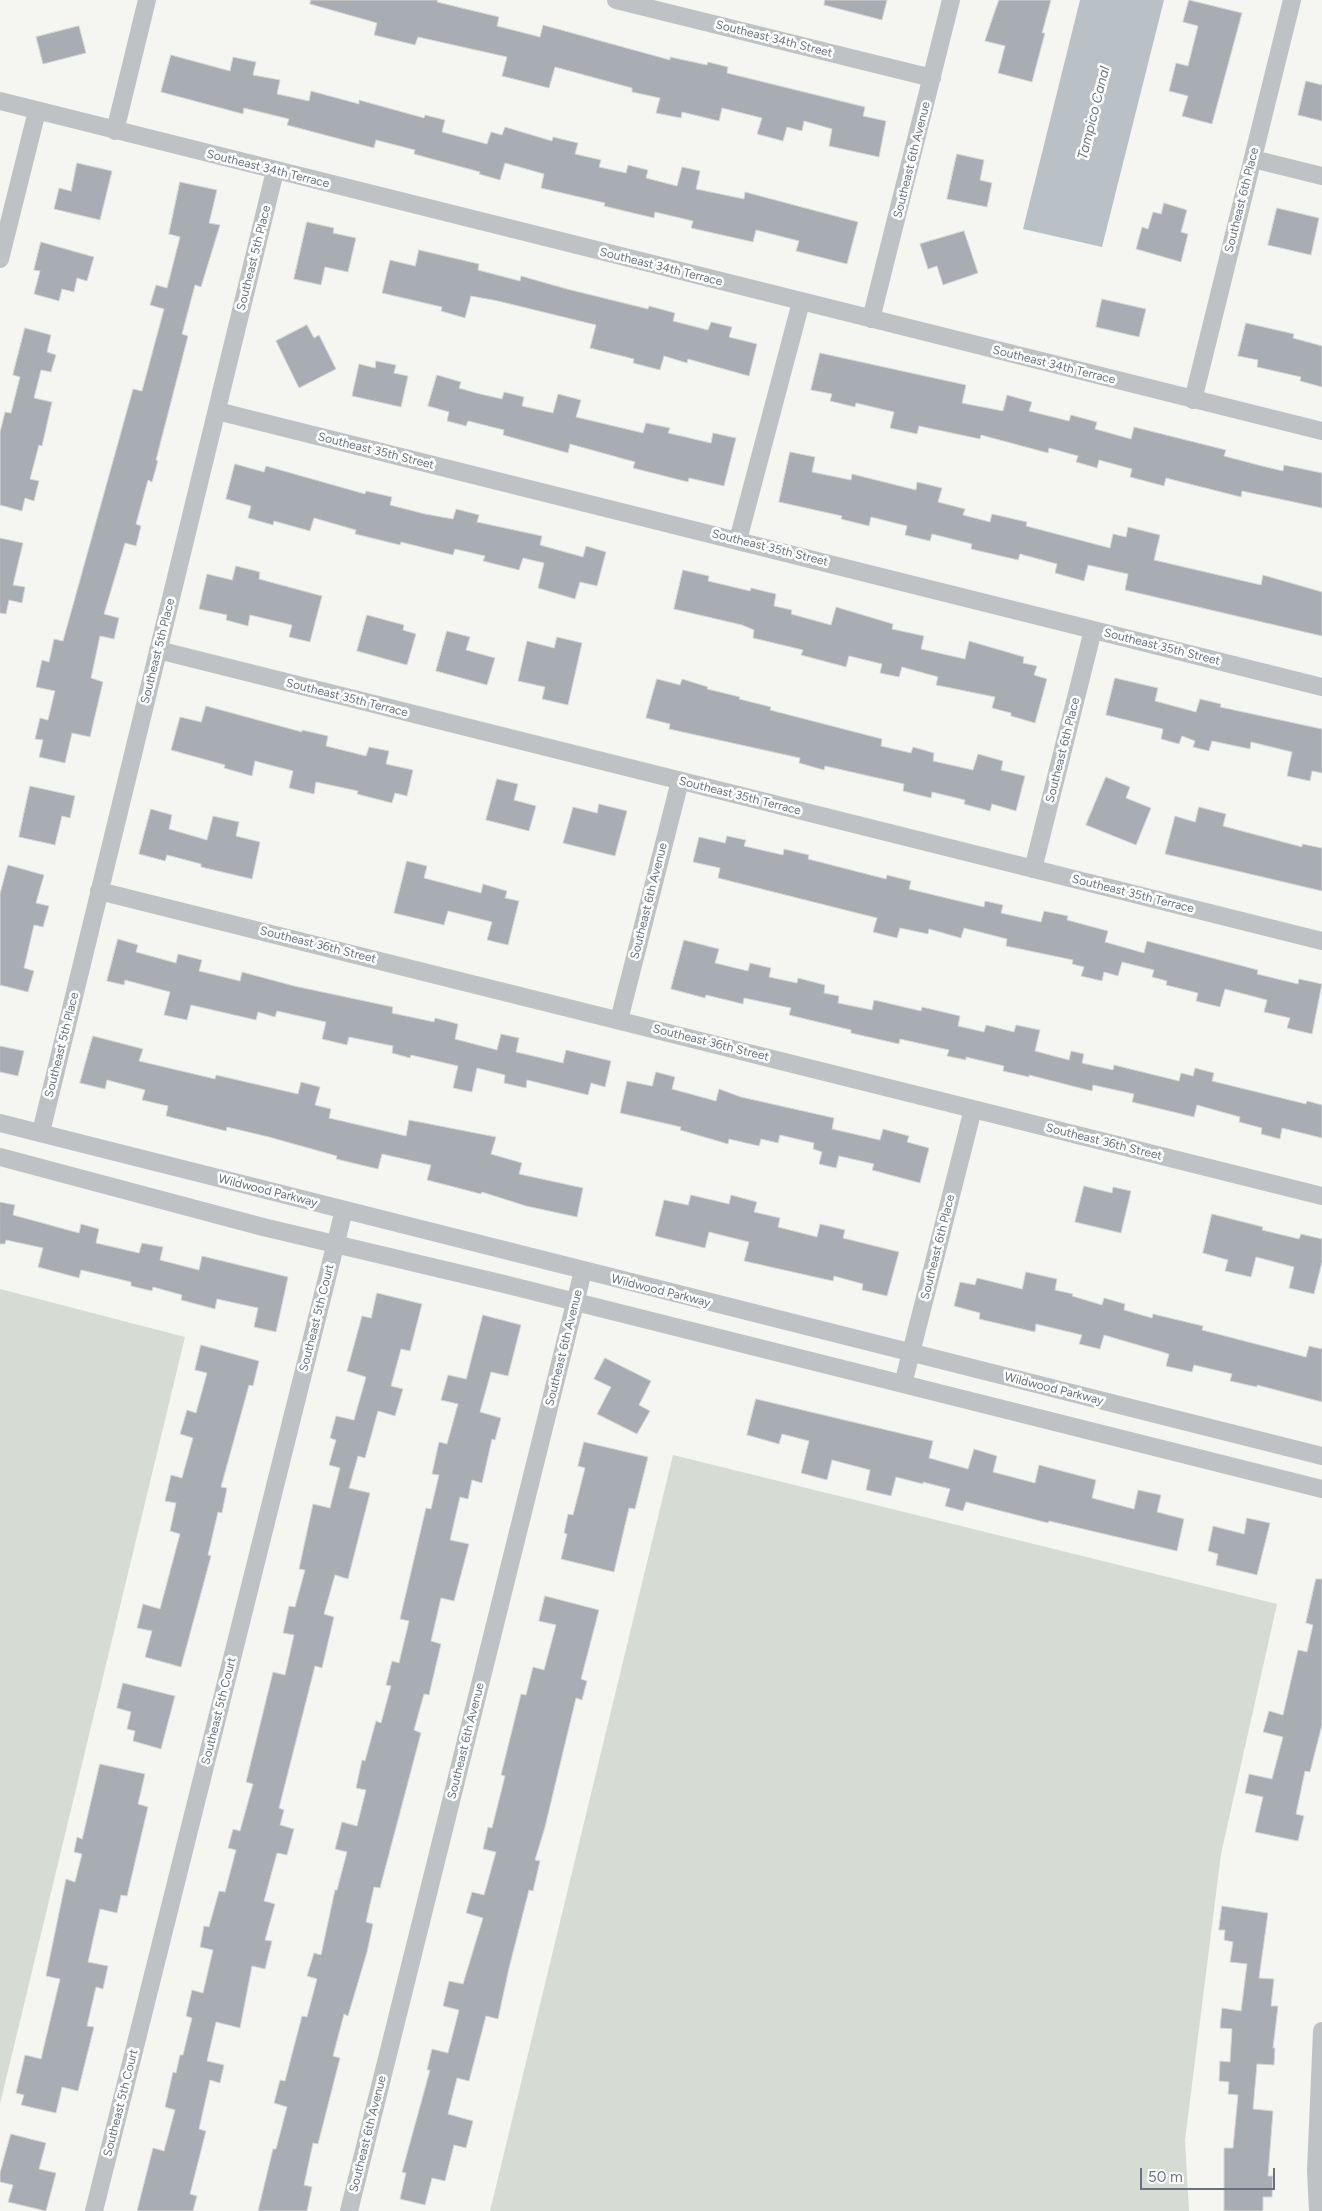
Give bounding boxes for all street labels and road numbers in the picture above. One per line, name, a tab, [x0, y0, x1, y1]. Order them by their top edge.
street label: Southeast 34th Street	[714, 18, 834, 60]
street label: Southeast 6th Avenue	[891, 100, 933, 220]
street label: Southeast 6th Place	[1222, 146, 1262, 254]
street label: Southeast 34th Terrace	[205, 147, 331, 191]
street label: Southeast 5th Place	[234, 204, 274, 312]
street label: Southeast 34th Terrace	[598, 245, 724, 289]
street label: Southeast 34th Terrace	[991, 343, 1117, 387]
street label: Southeast 35th Street	[316, 430, 436, 472]
street label: Southeast 35th Street	[710, 527, 830, 569]
street label: Southeast 5th Place	[138, 597, 178, 705]
street label: Southeast 35th Street	[1102, 626, 1222, 668]
street label: Southeast 35th Terrace	[284, 676, 410, 720]
street label: Southeast 6th Place	[1043, 696, 1083, 804]
street label: Southeast 35th Terrace	[677, 774, 803, 818]
street label: Southeast 6th Avenue	[628, 841, 670, 961]
street label: Southeast 35th Terrace	[1070, 872, 1196, 916]
street label: Southeast 36th Street	[258, 924, 378, 966]
street label: Southeast 5th Place	[42, 991, 82, 1099]
street label: Southeast 36th Street	[651, 1022, 771, 1064]
street label: Southeast 36th Street	[1044, 1121, 1164, 1163]
street label: Wildwood Parkway	[217, 1172, 319, 1210]
street label: Southeast 6th Place	[918, 1193, 958, 1301]
street label: Southeast 5th Court	[297, 1263, 337, 1373]
street label: Wildwood Parkway	[610, 1272, 712, 1310]
street label: Southeast 6th Avenue	[543, 1288, 585, 1408]
street label: Wildwood Parkway	[1003, 1370, 1105, 1408]
street label: Southeast 5th Court	[199, 1656, 239, 1766]
street label: Southeast 6th Avenue	[445, 1681, 487, 1801]
street label: Southeast 5th Court	[101, 2048, 141, 2158]
street label: Southeast 6th Avenue	[347, 2074, 389, 2194]

